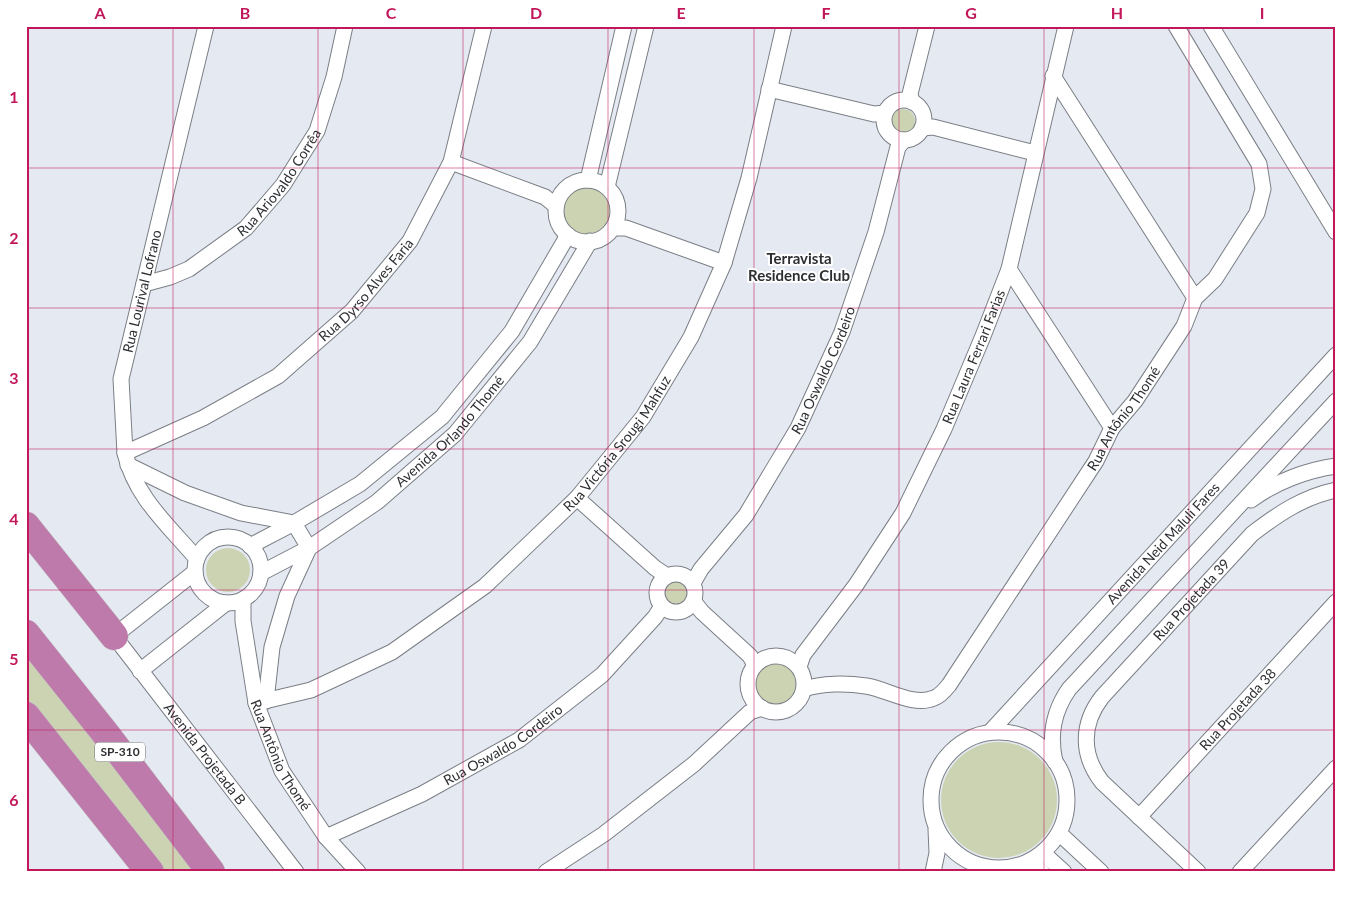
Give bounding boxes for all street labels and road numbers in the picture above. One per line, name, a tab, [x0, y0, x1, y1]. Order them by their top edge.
street label: Rua Ariovaldo Corrêa	[234, 125, 324, 240]
street label: Rua Lourival Lofrano	[119, 228, 165, 354]
street label: Rua Dyrso Alves Faria	[315, 235, 417, 344]
street label: Rua Laura Ferrari Farias	[938, 287, 1008, 426]
street label: Rua Oswaldo Cordeiro	[787, 304, 858, 437]
street label: Rua Antônio Thomé	[1083, 363, 1163, 474]
street label: Avenida Orlando Thomé	[392, 372, 507, 490]
street label: Rua Victória Srougi Mahfuz	[559, 372, 674, 515]
street label: Avenida Neid Maluli Fares	[1103, 479, 1223, 607]
street label: Rua Projetada 39	[1149, 555, 1233, 644]
street label: Rua Projetada 38	[1195, 664, 1279, 754]
street label: Rua Antônio Thomé	[248, 697, 315, 814]
street label: Avenida Projetada B	[161, 699, 250, 808]
street label: Rua Oswaldo Cordeiro	[440, 700, 566, 788]
road number: SP-310	[95, 742, 145, 762]

